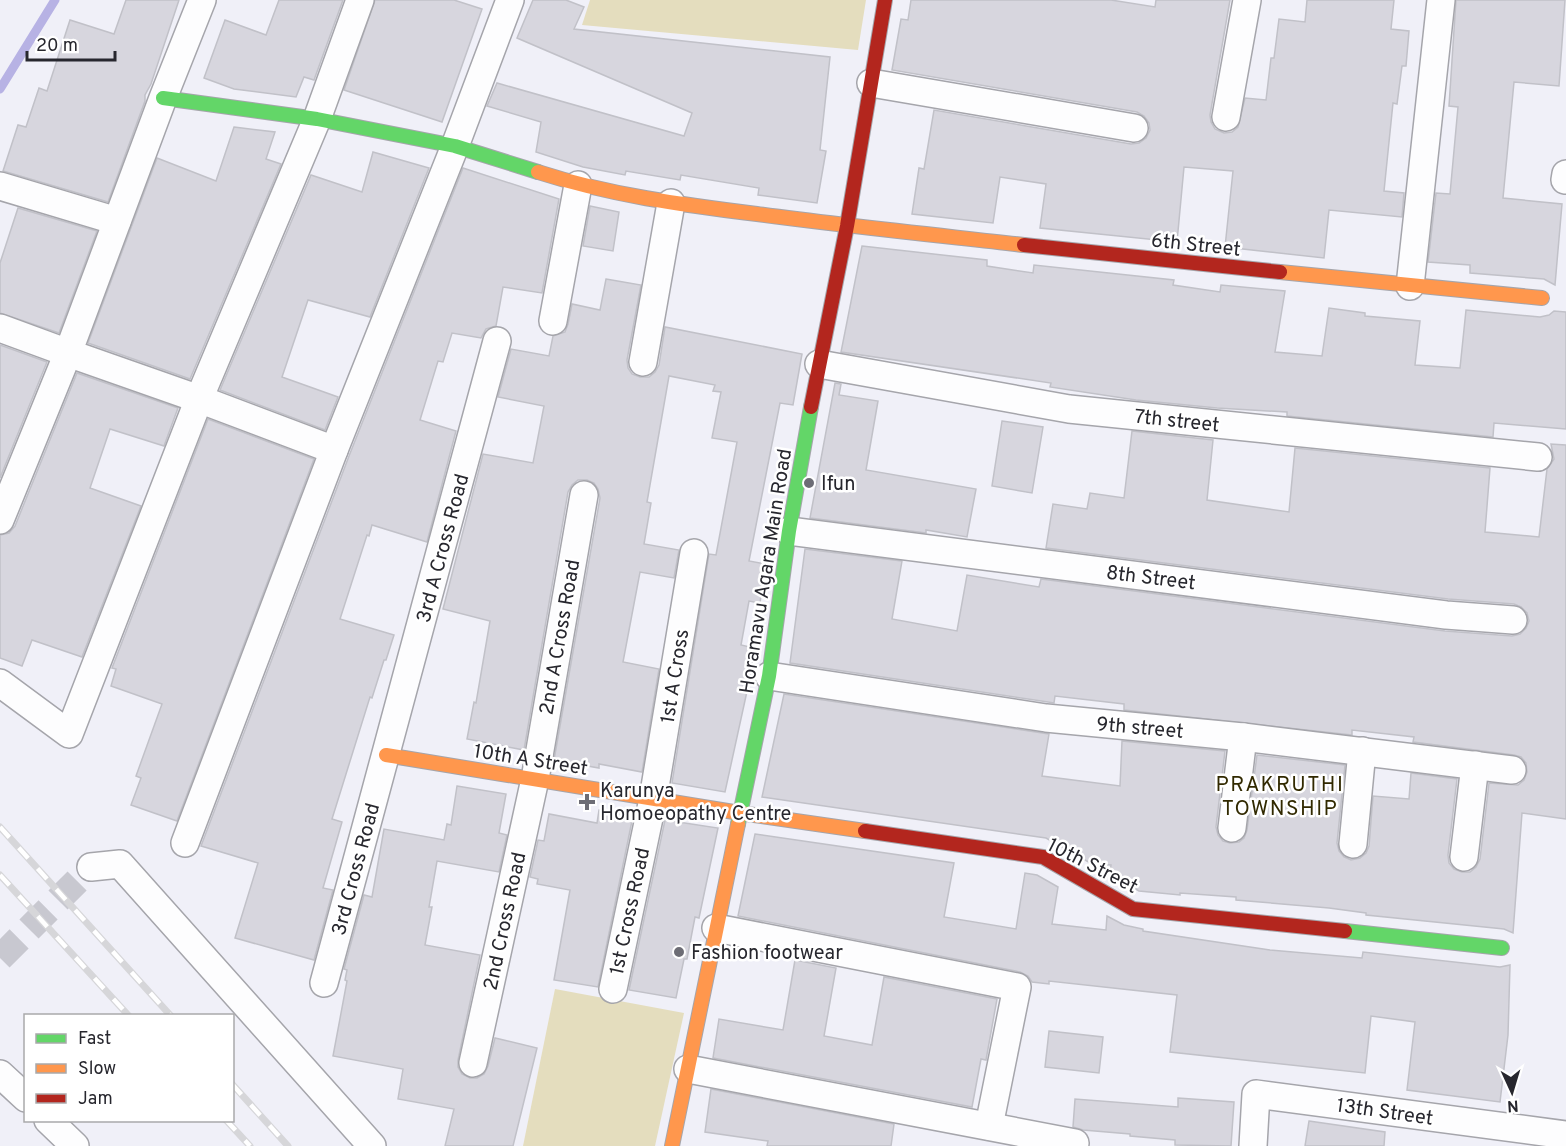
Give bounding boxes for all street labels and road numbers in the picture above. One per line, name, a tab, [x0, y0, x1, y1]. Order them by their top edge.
street label: 6th Street	[1150, 228, 1242, 264]
street label: 7th street	[1133, 405, 1221, 439]
street label: Horamavu Agara Main Road	[735, 447, 799, 696]
street label: 3rd A Cross Road	[412, 471, 476, 626]
street label: 2nd A Cross Road	[535, 558, 587, 717]
street label: 8th Street	[1104, 561, 1197, 597]
street label: 1st A Cross	[656, 627, 696, 725]
street label: 9th street	[1095, 712, 1185, 746]
street label: 10th A Street	[472, 739, 590, 783]
street label: 3rd Cross Road	[327, 800, 387, 939]
street label: 10th Street	[1042, 833, 1142, 901]
street label: 1st Cross Road	[605, 845, 657, 977]
street label: 2nd Cross Road	[479, 850, 533, 993]
street label: 13th Street	[1335, 1093, 1435, 1133]

